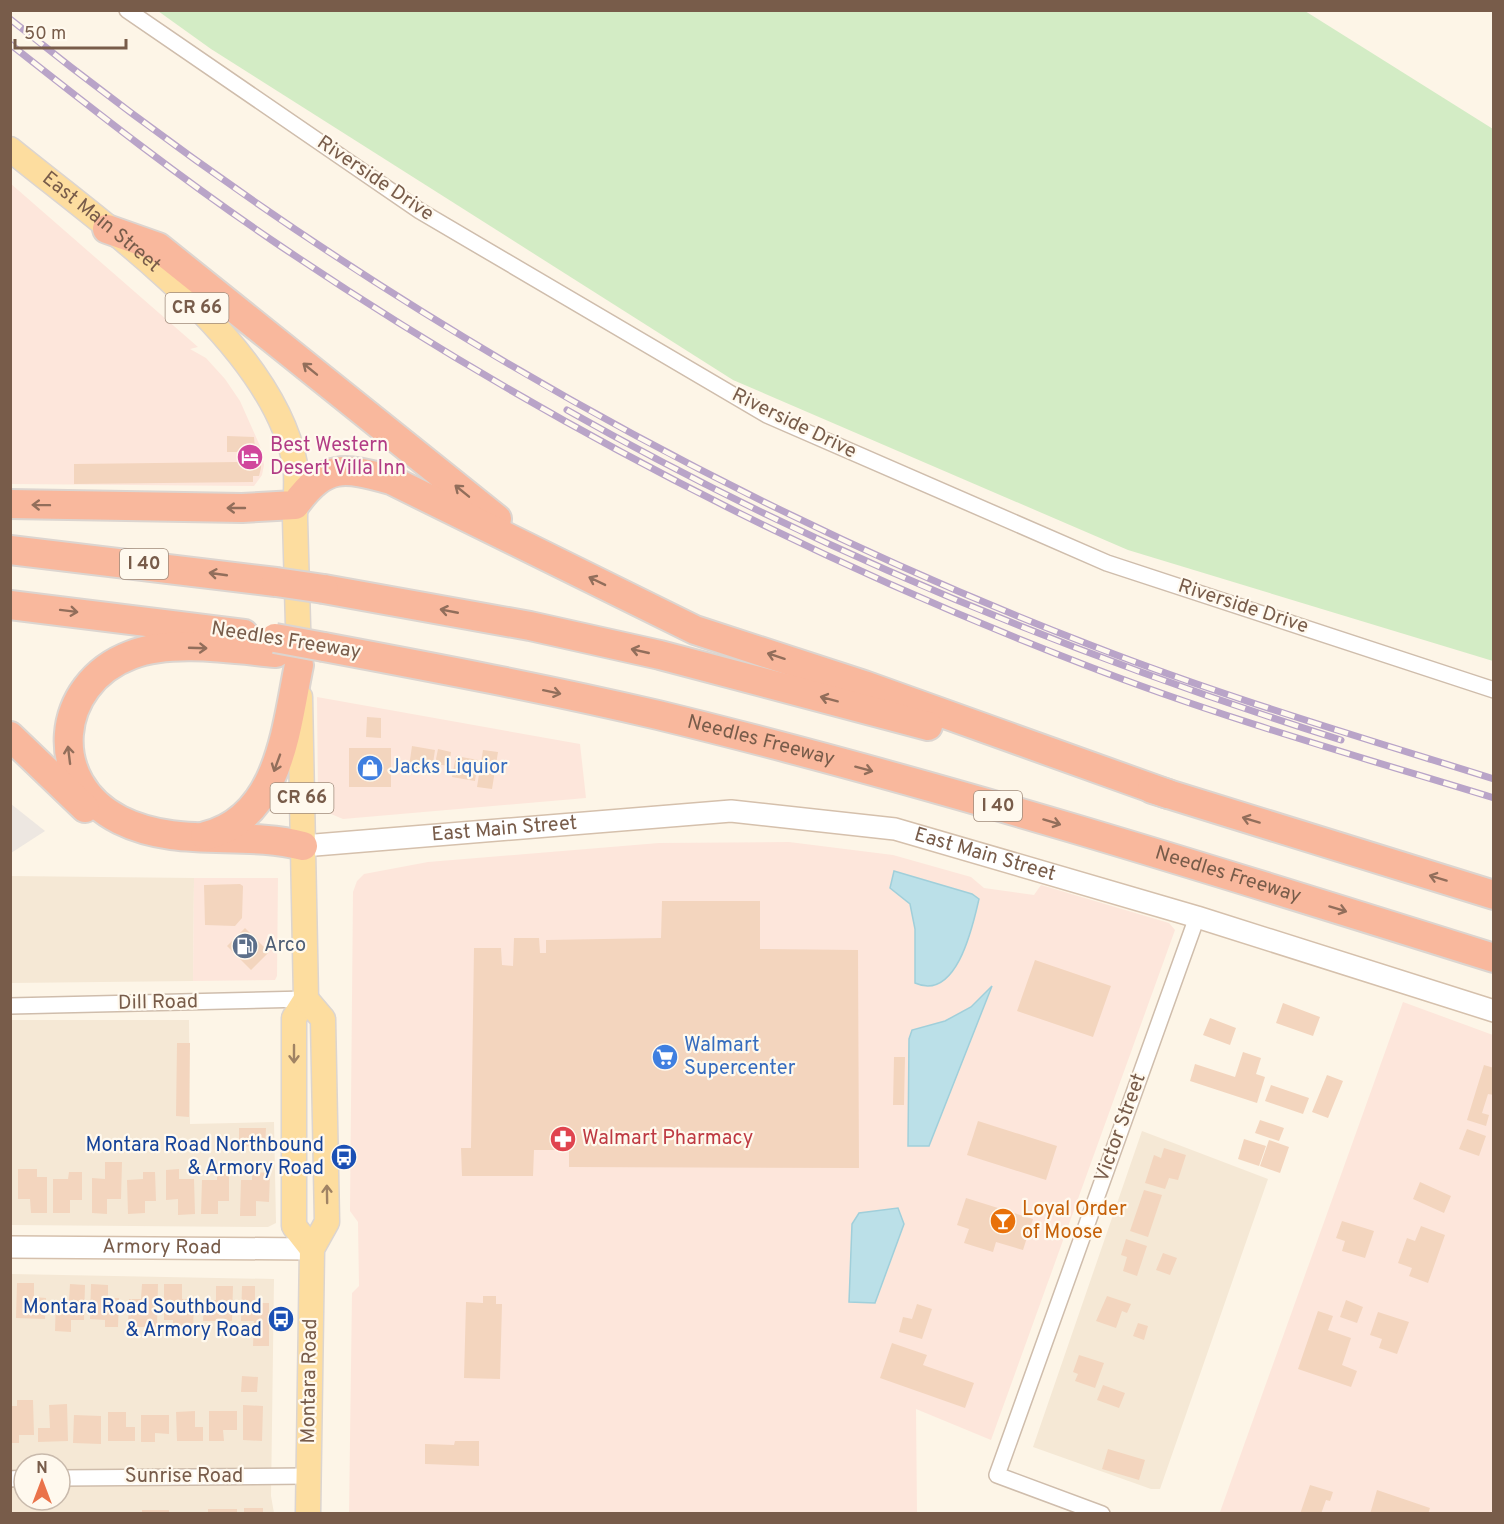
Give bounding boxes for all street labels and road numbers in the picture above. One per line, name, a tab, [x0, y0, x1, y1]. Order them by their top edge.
street label: Riverside Drive	[312, 130, 438, 228]
street label: East Main Street	[36, 166, 166, 279]
road number: CR 66	[166, 293, 228, 323]
street label: Riverside Drive	[727, 383, 861, 465]
road number: I 40	[120, 549, 168, 579]
street label: Riverside Drive	[1174, 574, 1312, 640]
street label: Needles Freeway	[209, 616, 363, 666]
street label: Needles Freeway	[684, 710, 837, 773]
road number: CR 66	[270, 783, 334, 813]
road number: I 40	[974, 791, 1022, 821]
street label: East Main Street	[430, 811, 578, 848]
street label: East Main Street	[911, 822, 1059, 888]
street label: Needles Freeway	[1152, 841, 1304, 910]
street label: Dill Road	[118, 989, 198, 1017]
street label: Victor Street	[1089, 1070, 1153, 1186]
street label: Armory Road	[102, 1235, 222, 1261]
street label: Montara Road	[296, 1318, 324, 1444]
street label: Sunrise Road	[125, 1464, 243, 1490]

